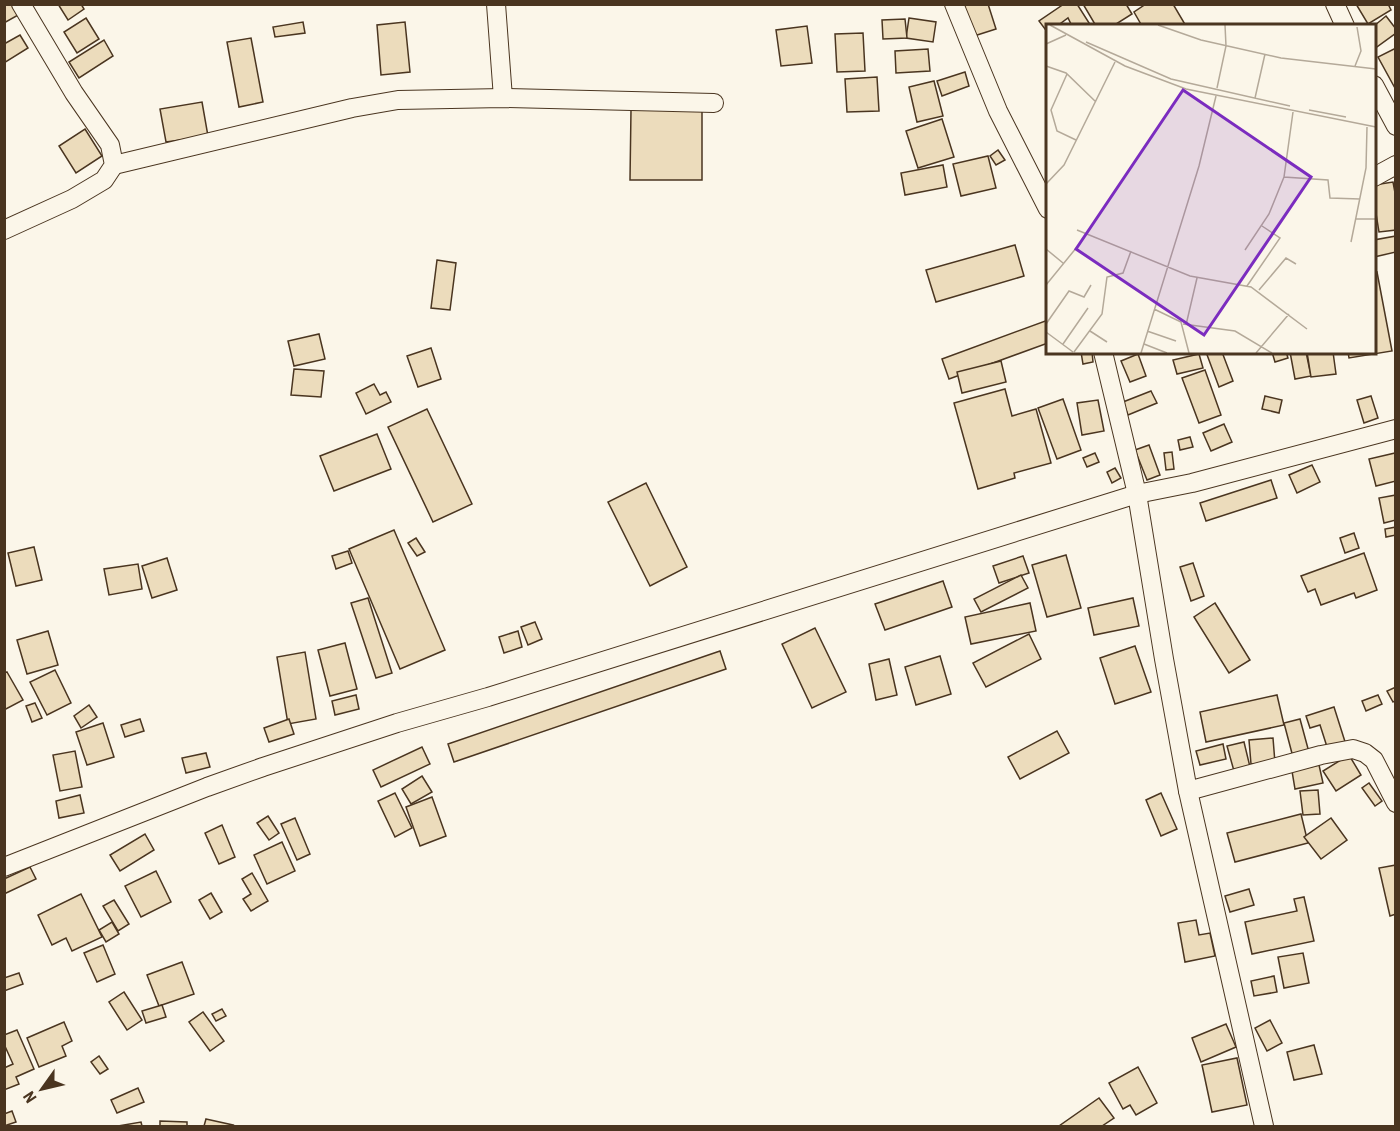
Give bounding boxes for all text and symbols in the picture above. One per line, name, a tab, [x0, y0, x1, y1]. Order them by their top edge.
inset map	[1046, 24, 1376, 354]
north arrow	[12, 1059, 72, 1119]
text: N	[19, 1088, 41, 1106]

